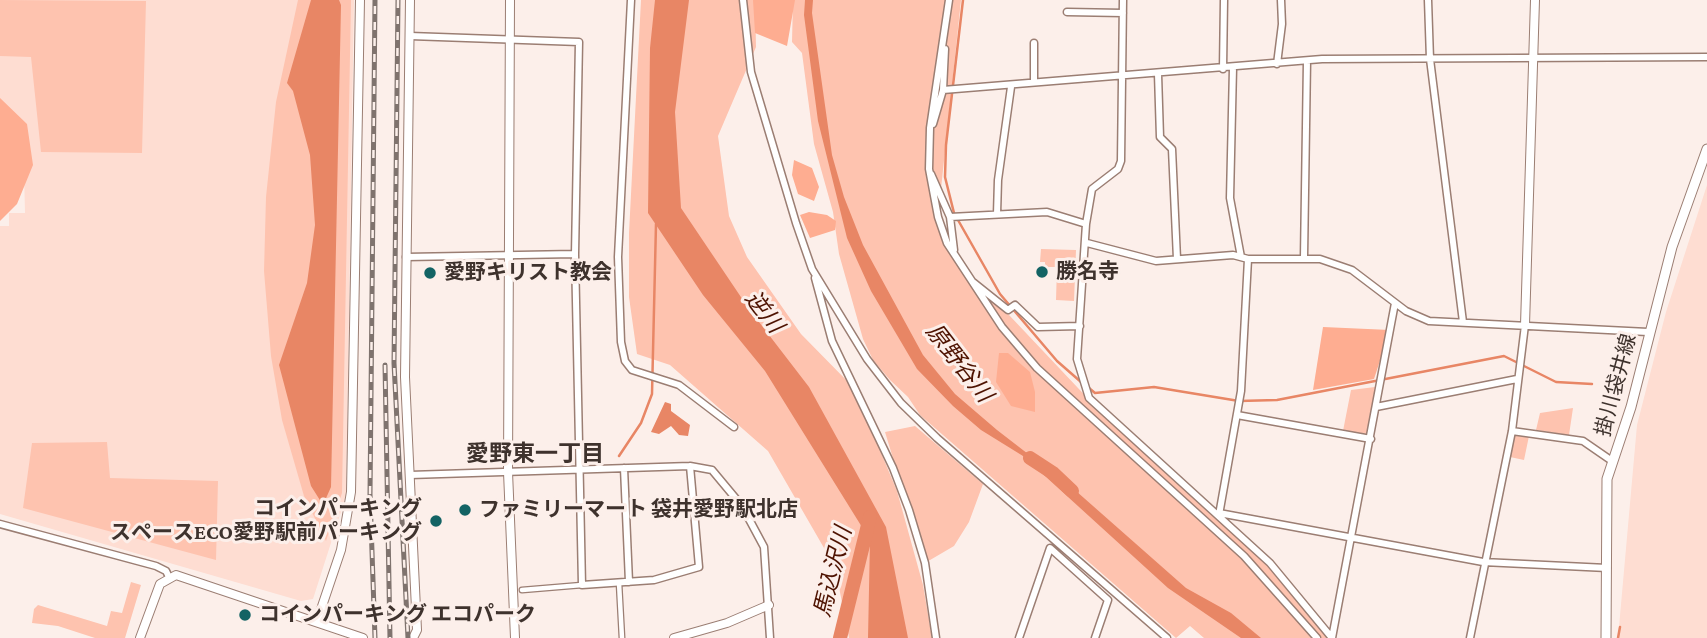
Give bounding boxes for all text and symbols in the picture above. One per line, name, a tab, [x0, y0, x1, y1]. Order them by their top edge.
place label: 勝名寺	[1056, 259, 1119, 285]
place label: 愛野キリスト教会	[444, 260, 612, 286]
marker: 勝名寺	[1034, 264, 1050, 280]
marker: 愛野キリスト教会	[422, 265, 438, 281]
water label: 逆川	[739, 285, 789, 339]
water label: 原野谷川	[920, 318, 998, 408]
street label: 掛川袋井線	[1590, 331, 1642, 439]
district label: 愛野東一丁目	[466, 440, 604, 468]
place label: コインパーキング スペースECO愛野駅前パーキング	[110, 496, 422, 546]
place label: ファミリーマート 袋井愛野駅北店	[479, 497, 798, 523]
marker: ファミリーマート 袋井愛野駅北店	[457, 502, 473, 518]
marker: コインパーキング スペースECO愛野駅前パーキング	[428, 513, 444, 529]
water label: 馬込沢川	[808, 524, 858, 620]
place label: コインパーキング エコパーク	[259, 602, 536, 628]
marker: コインパーキング エコパーク	[237, 607, 253, 623]

